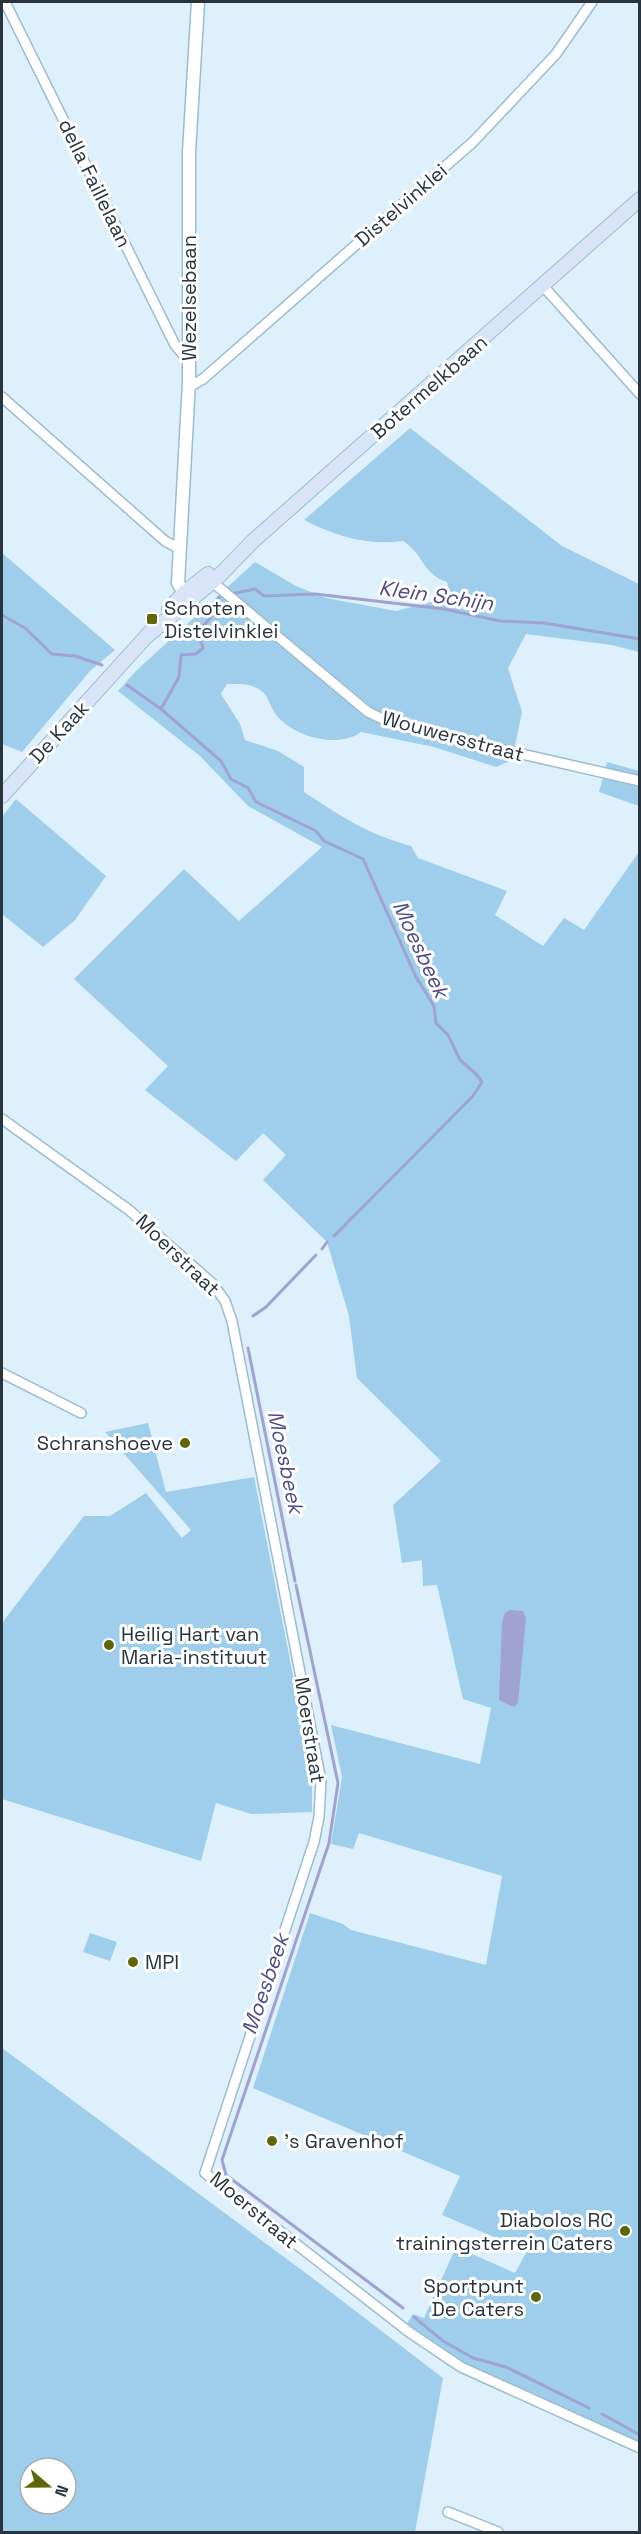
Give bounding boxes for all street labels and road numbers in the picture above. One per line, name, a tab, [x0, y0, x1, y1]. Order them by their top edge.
street label: della Faillelaan	[53, 114, 137, 252]
street label: Distelvinklei	[349, 158, 453, 252]
street label: Wezelsebaan	[176, 235, 202, 361]
street label: Botermelkbaan	[365, 329, 493, 445]
street label: De Kaak	[24, 695, 95, 769]
street label: Wouwersstraat	[379, 705, 527, 767]
street label: Moerstraat	[130, 1208, 226, 1302]
street label: Moerstraat	[289, 1675, 331, 1785]
street label: Moerstraat	[205, 2166, 303, 2254]

